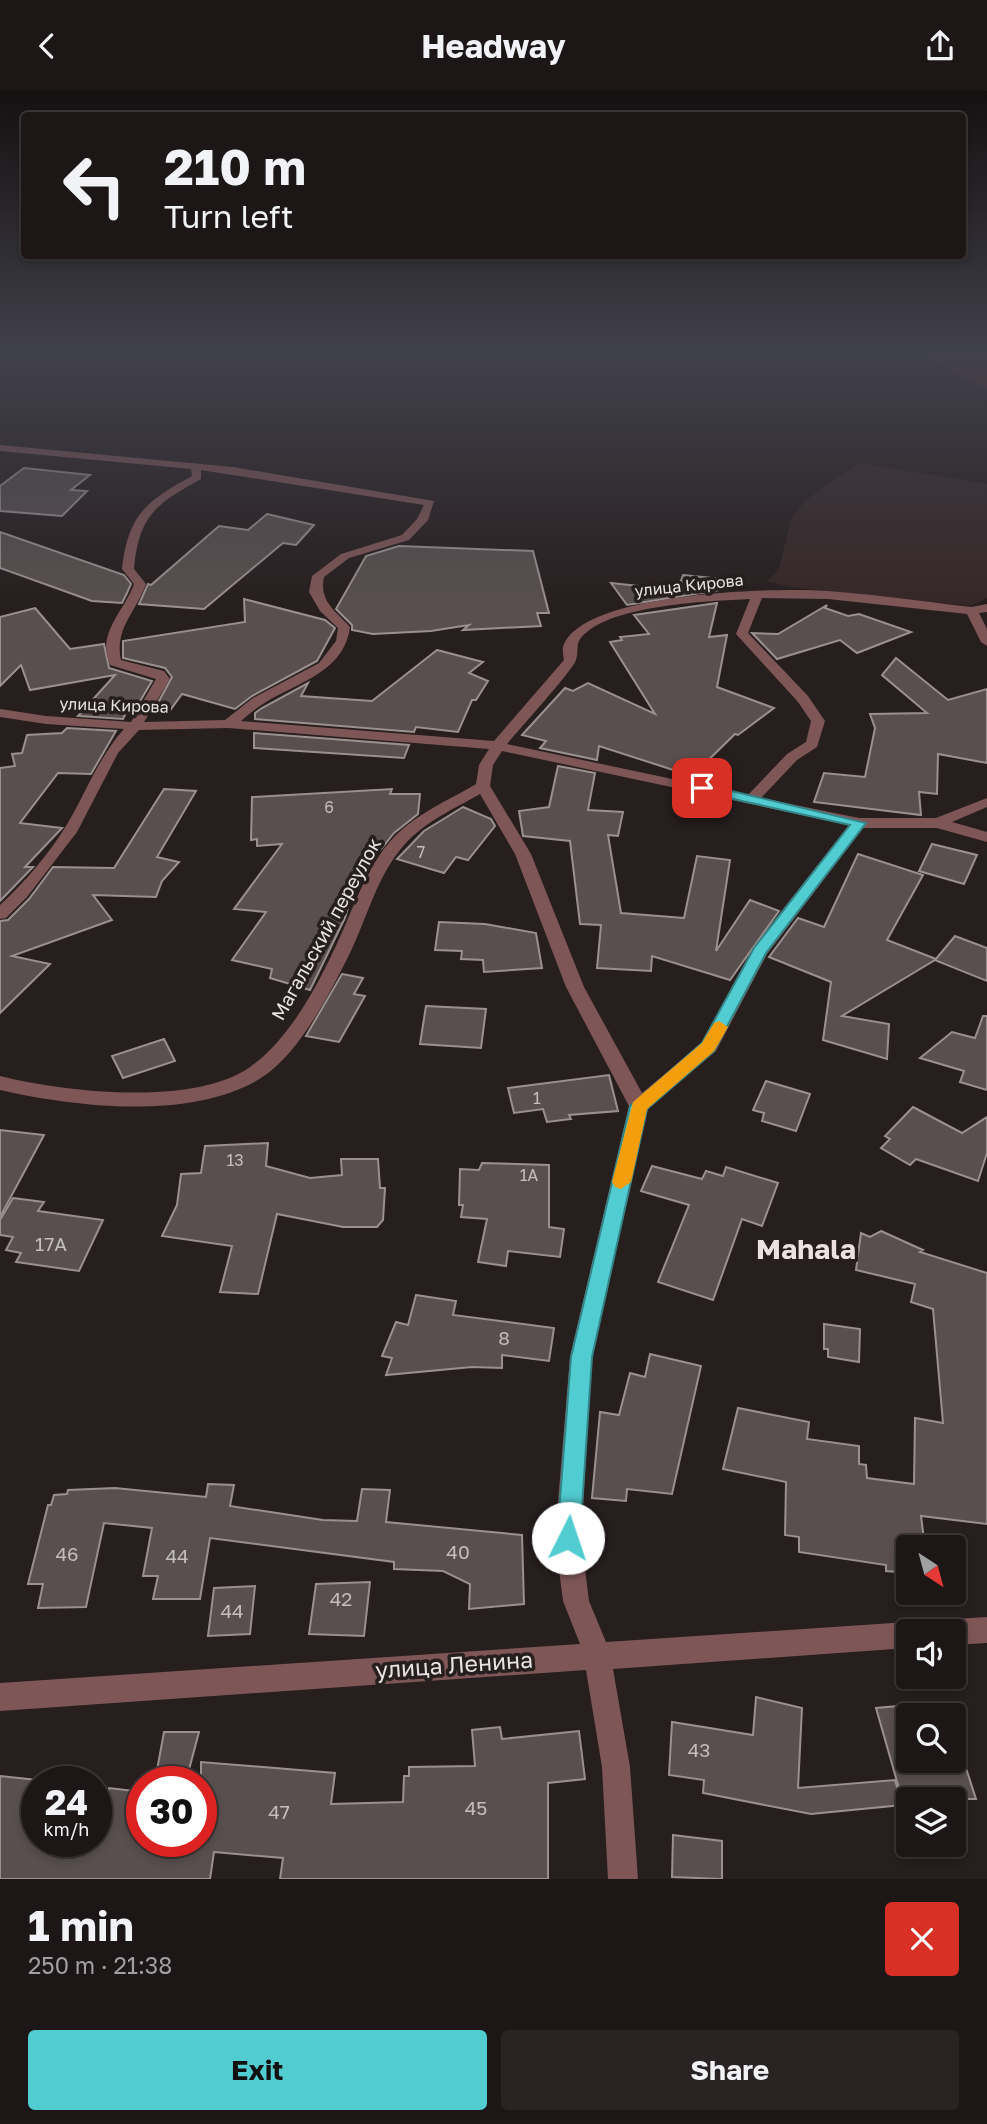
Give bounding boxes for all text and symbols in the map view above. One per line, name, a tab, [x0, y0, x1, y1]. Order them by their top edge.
icon: back	[28, 27, 66, 65]
text: Headway	[421, 27, 566, 65]
icon: share	[921, 27, 959, 65]
text: 210 m	[164, 137, 306, 196]
icon: left	[49, 140, 140, 231]
text: Turn left	[164, 197, 293, 235]
street label: улица Кирова	[634, 569, 744, 601]
street label: улица Кирова	[59, 693, 169, 717]
pin	[672, 758, 732, 818]
icon: arrive	[683, 769, 721, 807]
house number: 6	[324, 797, 334, 817]
street label: Магальский переулок	[266, 833, 385, 1024]
house number: 7	[417, 842, 425, 862]
house number: 1	[533, 1088, 541, 1108]
house number: 13	[226, 1150, 244, 1170]
house number: 1A	[520, 1165, 539, 1185]
house number: 17A	[35, 1232, 67, 1255]
district label: Mahala	[756, 1232, 856, 1265]
house number: 8	[498, 1326, 510, 1349]
position arrow	[531, 1501, 605, 1575]
north arrow	[896, 1535, 966, 1605]
map controls	[896, 1535, 966, 1857]
house number: 40	[446, 1540, 470, 1563]
house number: 46	[55, 1542, 79, 1565]
house number: 44	[165, 1544, 189, 1567]
house number: 42	[330, 1587, 352, 1610]
house number: 44	[220, 1599, 244, 1622]
button: sound	[896, 1619, 966, 1689]
street label: улица Ленина	[374, 1645, 534, 1683]
button: search	[896, 1703, 966, 1773]
house number: 43	[688, 1738, 710, 1761]
speed limit sign: 30	[126, 1766, 217, 1857]
text: 24	[45, 1781, 88, 1823]
button: layers	[896, 1787, 966, 1857]
house number: 45	[465, 1796, 487, 1819]
house number: 47	[268, 1800, 290, 1823]
text: km/h	[44, 1818, 89, 1840]
text: 1 min	[28, 1900, 134, 1950]
button: close	[885, 1902, 959, 1976]
text: 250 m · 21:38	[28, 1951, 172, 1979]
button: Exit	[28, 2030, 487, 2110]
button: Share	[501, 2030, 959, 2110]

